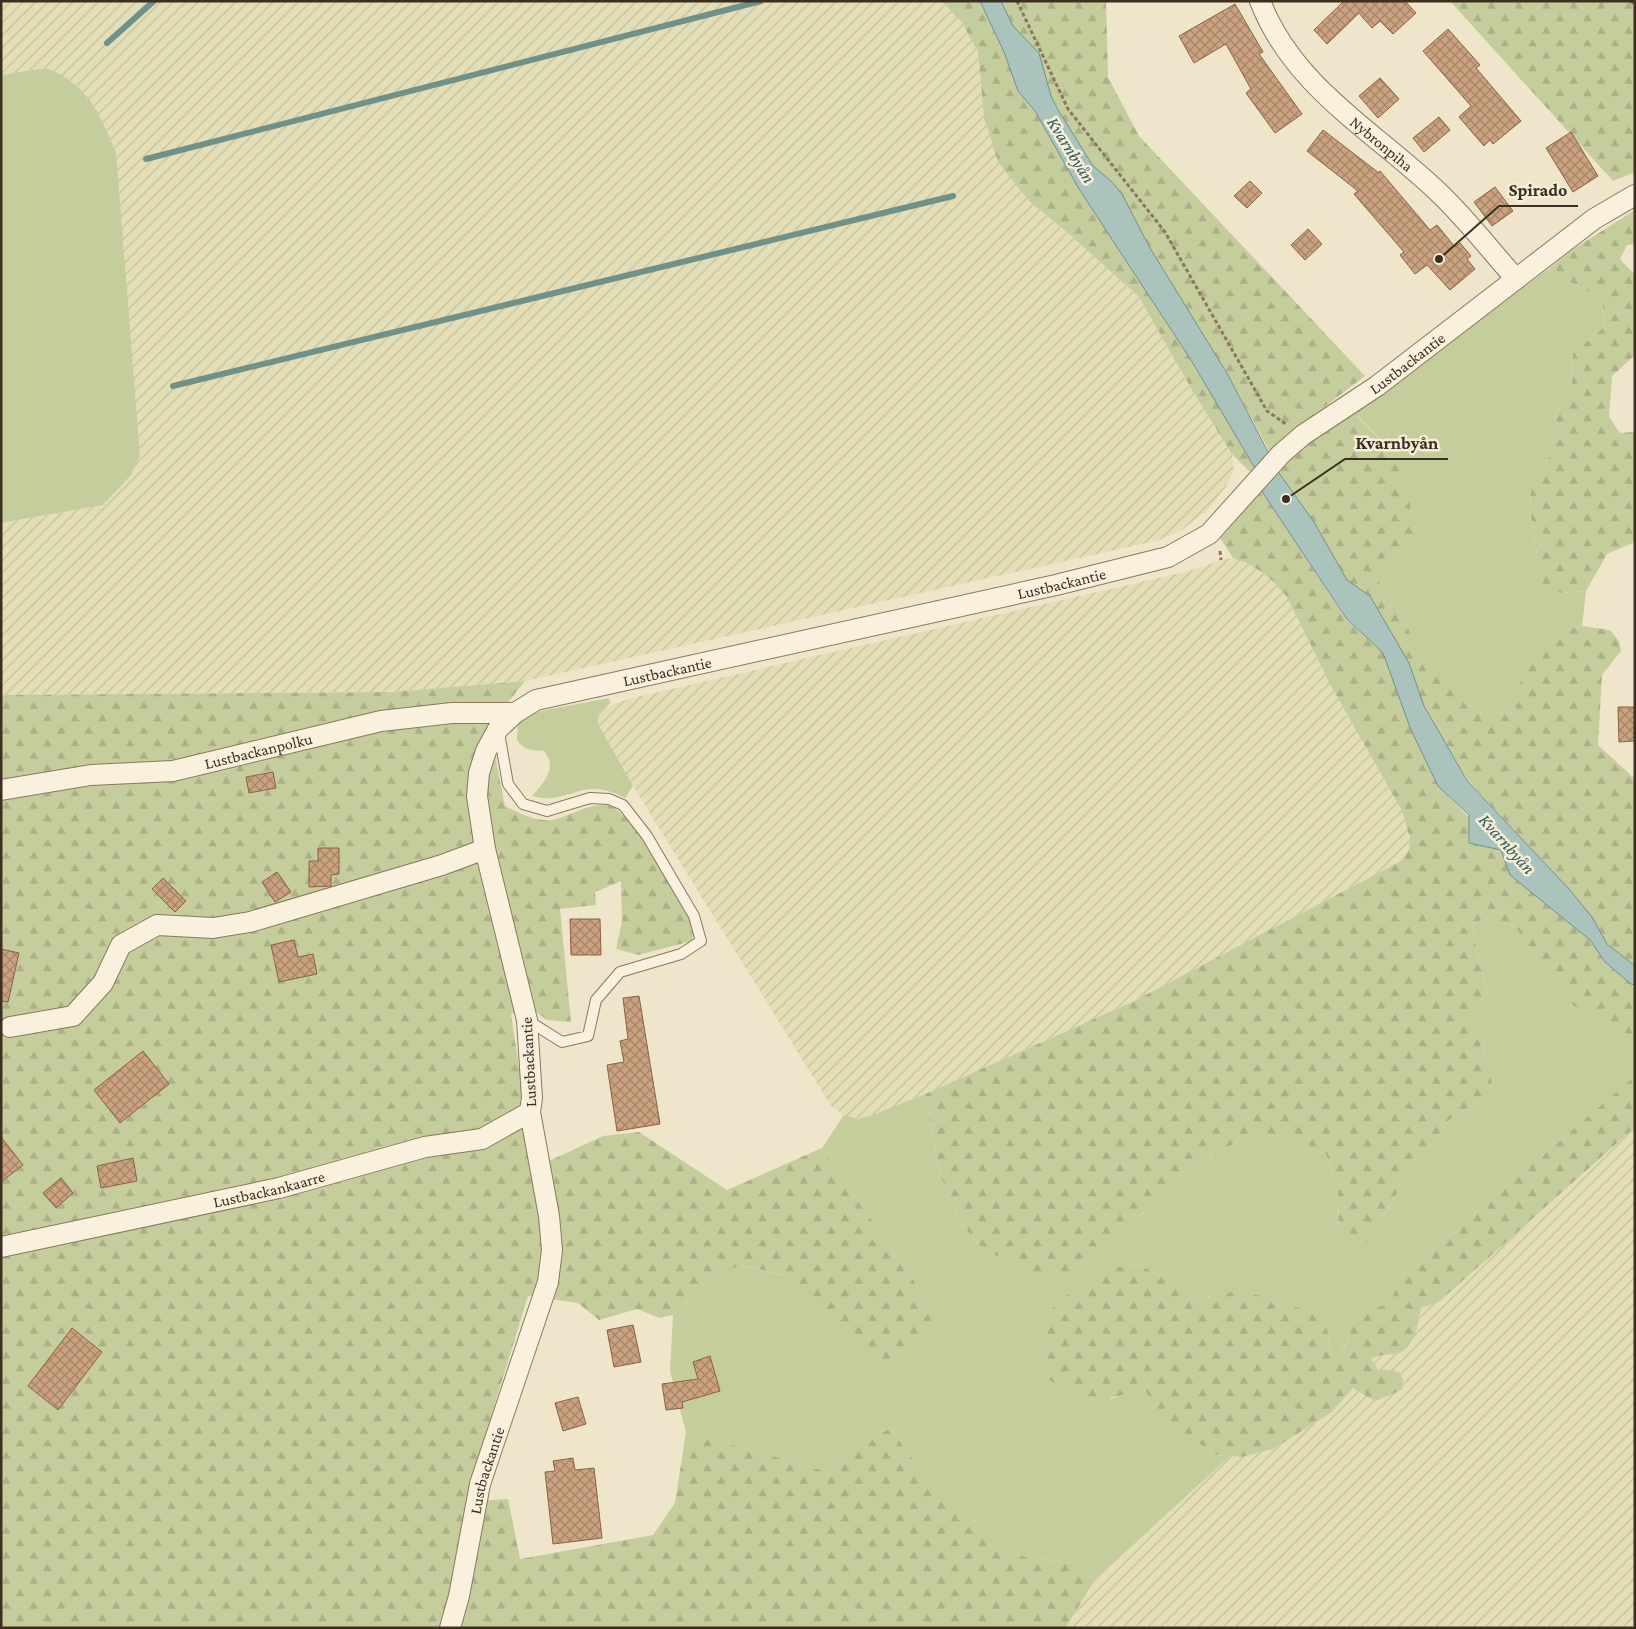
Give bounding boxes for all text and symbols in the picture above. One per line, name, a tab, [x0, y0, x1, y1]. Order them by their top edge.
water label: Kvarnbyån	[1043, 113, 1099, 187]
street label: Nybronpiha	[1347, 113, 1417, 175]
callout: Spirado	[1499, 173, 1578, 206]
text: Spirado	[1509, 180, 1567, 200]
street label: Lustbackantie	[1367, 329, 1448, 398]
callout: Kvarnbyån	[1345, 426, 1448, 459]
text: Kvarnbyån	[1356, 433, 1439, 453]
street label: Lustbackantie	[1016, 565, 1108, 602]
street label: Lustbackantie	[621, 653, 713, 690]
street label: Lustbackanpolku	[203, 730, 314, 772]
water label: Kvarnbyån	[1475, 810, 1539, 878]
street label: Lustbackantie	[518, 1016, 539, 1107]
street label: Lustbackankaarre	[212, 1168, 327, 1211]
street label: Lustbackantie	[467, 1425, 508, 1515]

